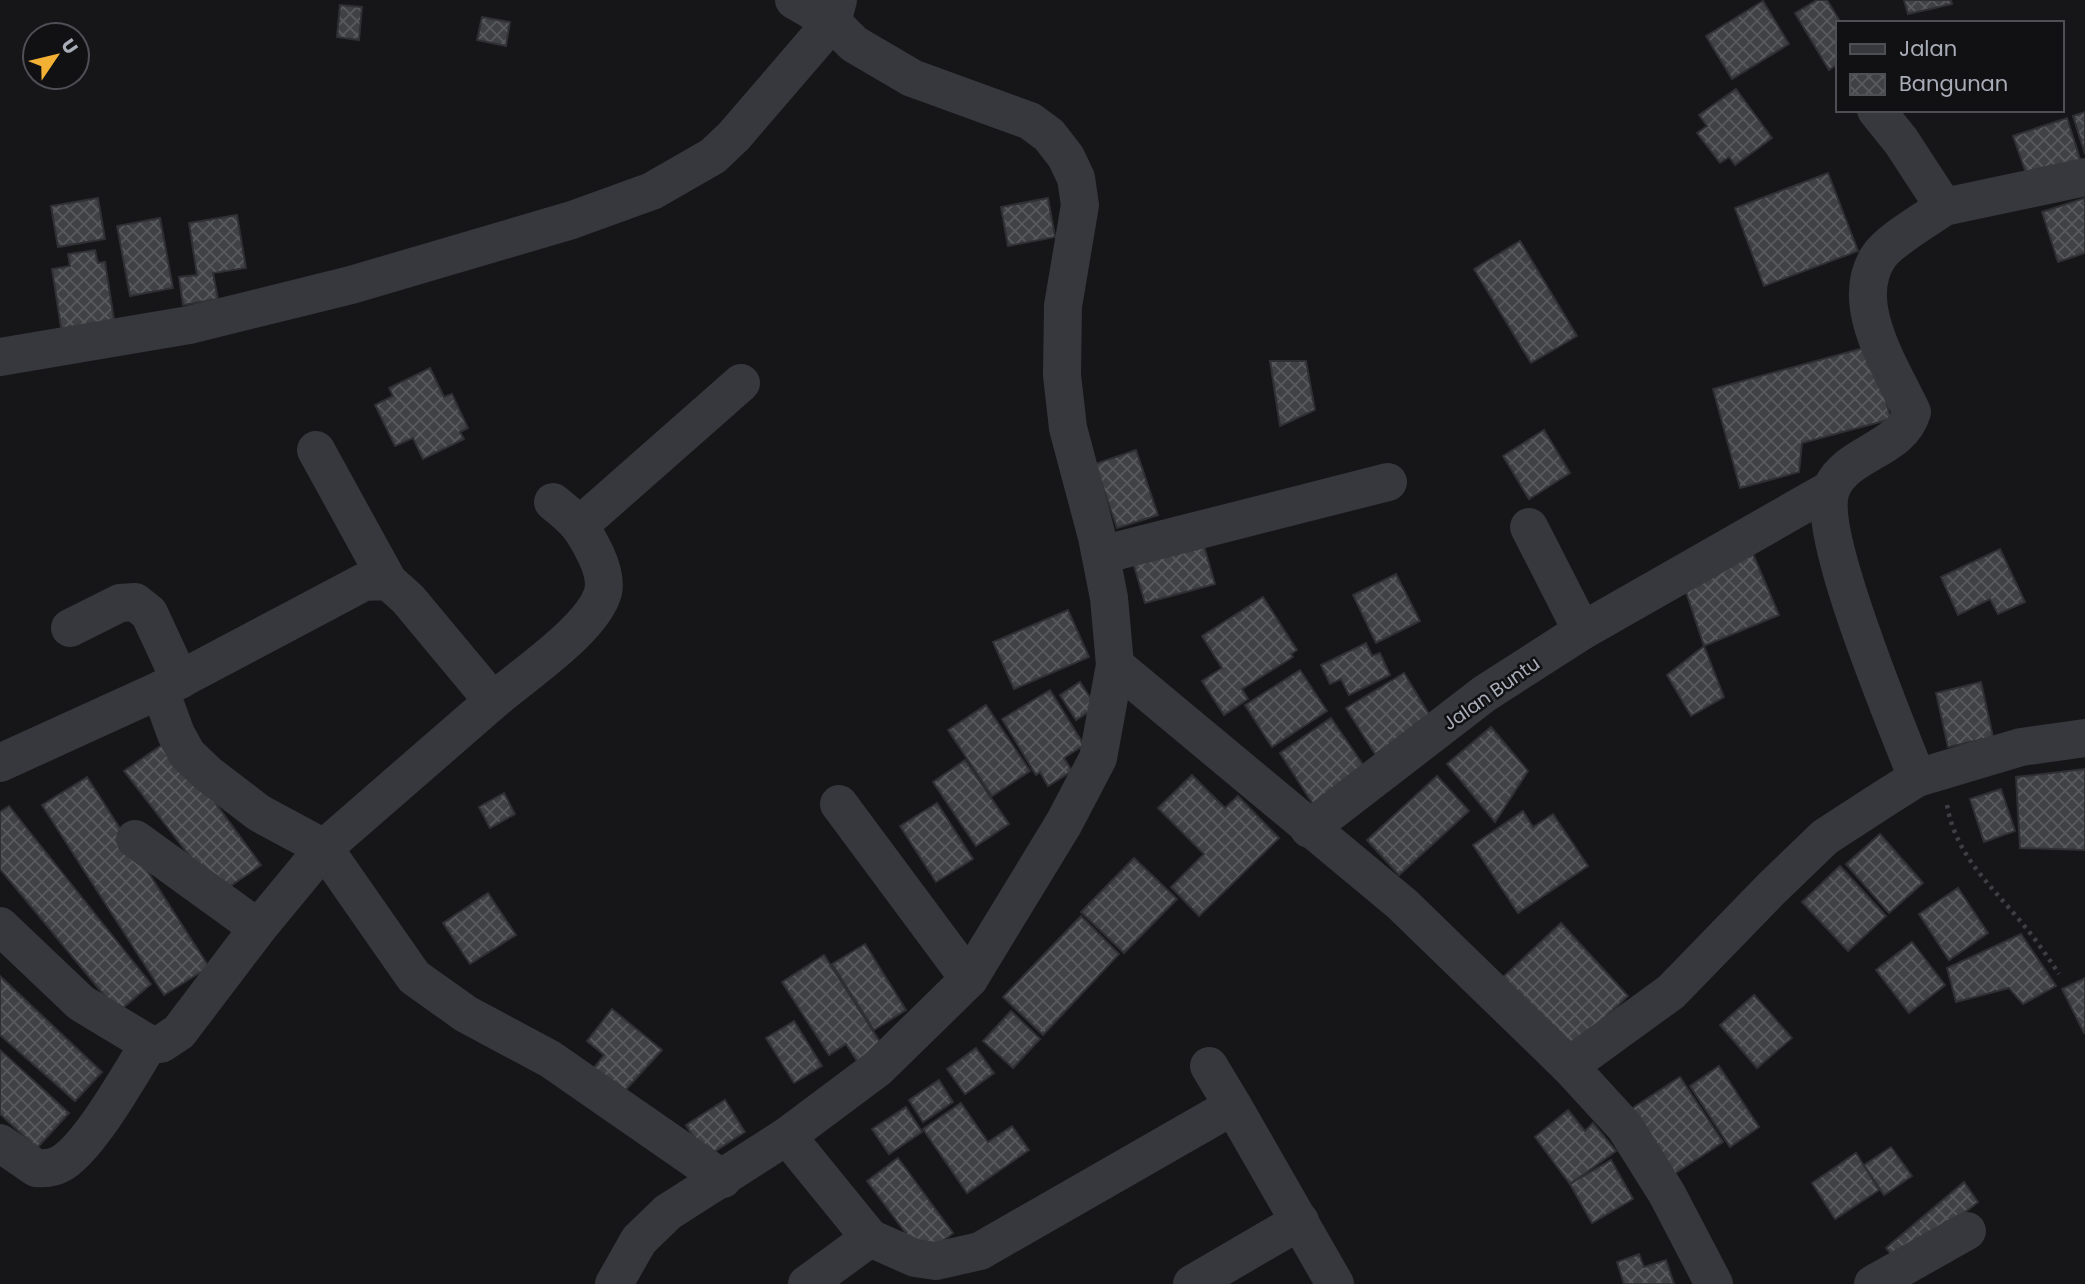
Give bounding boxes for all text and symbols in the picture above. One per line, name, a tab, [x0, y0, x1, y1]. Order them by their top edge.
north arrow	[21, 21, 91, 91]
legend	[1836, 21, 2064, 112]
text: U	[55, 33, 84, 60]
text: Jalan	[1899, 34, 1957, 63]
text: Bangunan	[1899, 69, 2008, 98]
street label: Jalan Buntu	[1437, 650, 1545, 737]

